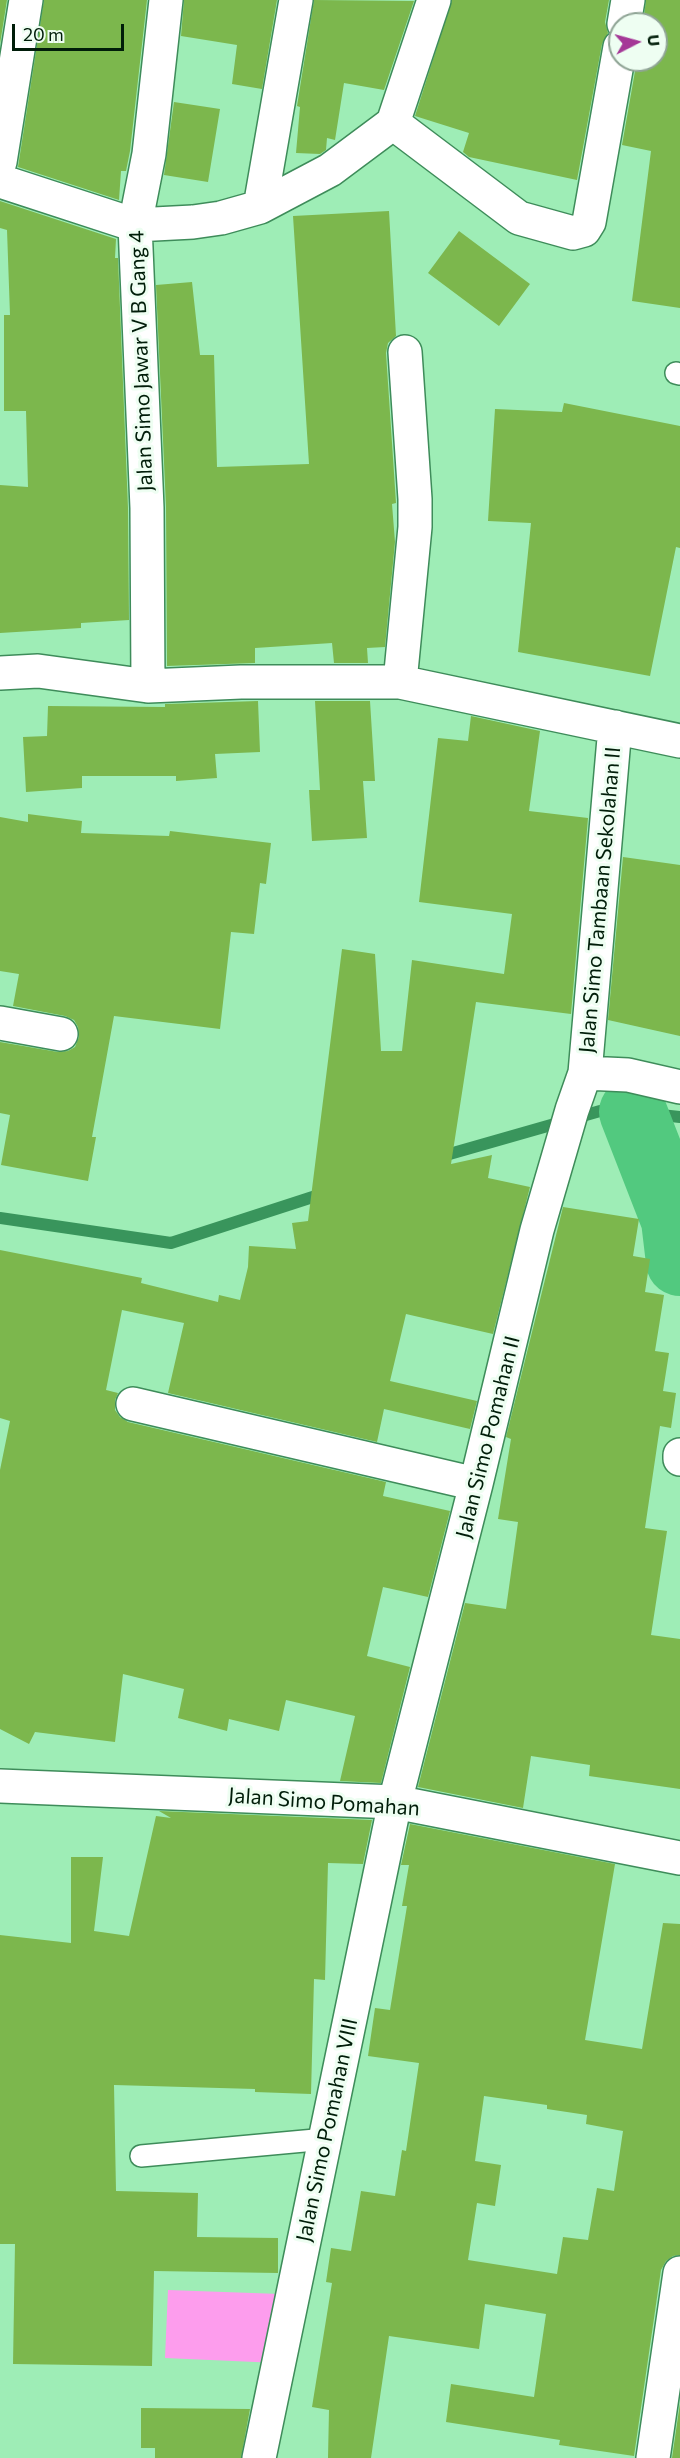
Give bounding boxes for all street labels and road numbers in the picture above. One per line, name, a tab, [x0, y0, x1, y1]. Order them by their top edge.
street label: Jalan Simo Jawar V B Gang 4	[124, 230, 158, 492]
street label: Jalan Simo Tambaan Sekolahan II	[574, 746, 626, 1054]
street label: Jalan Simo Pomahan II	[451, 1333, 525, 1541]
street label: Jalan Simo Pomahan	[227, 1783, 421, 1821]
street label: Jalan Simo Pomahan VIII	[291, 2016, 363, 2244]

